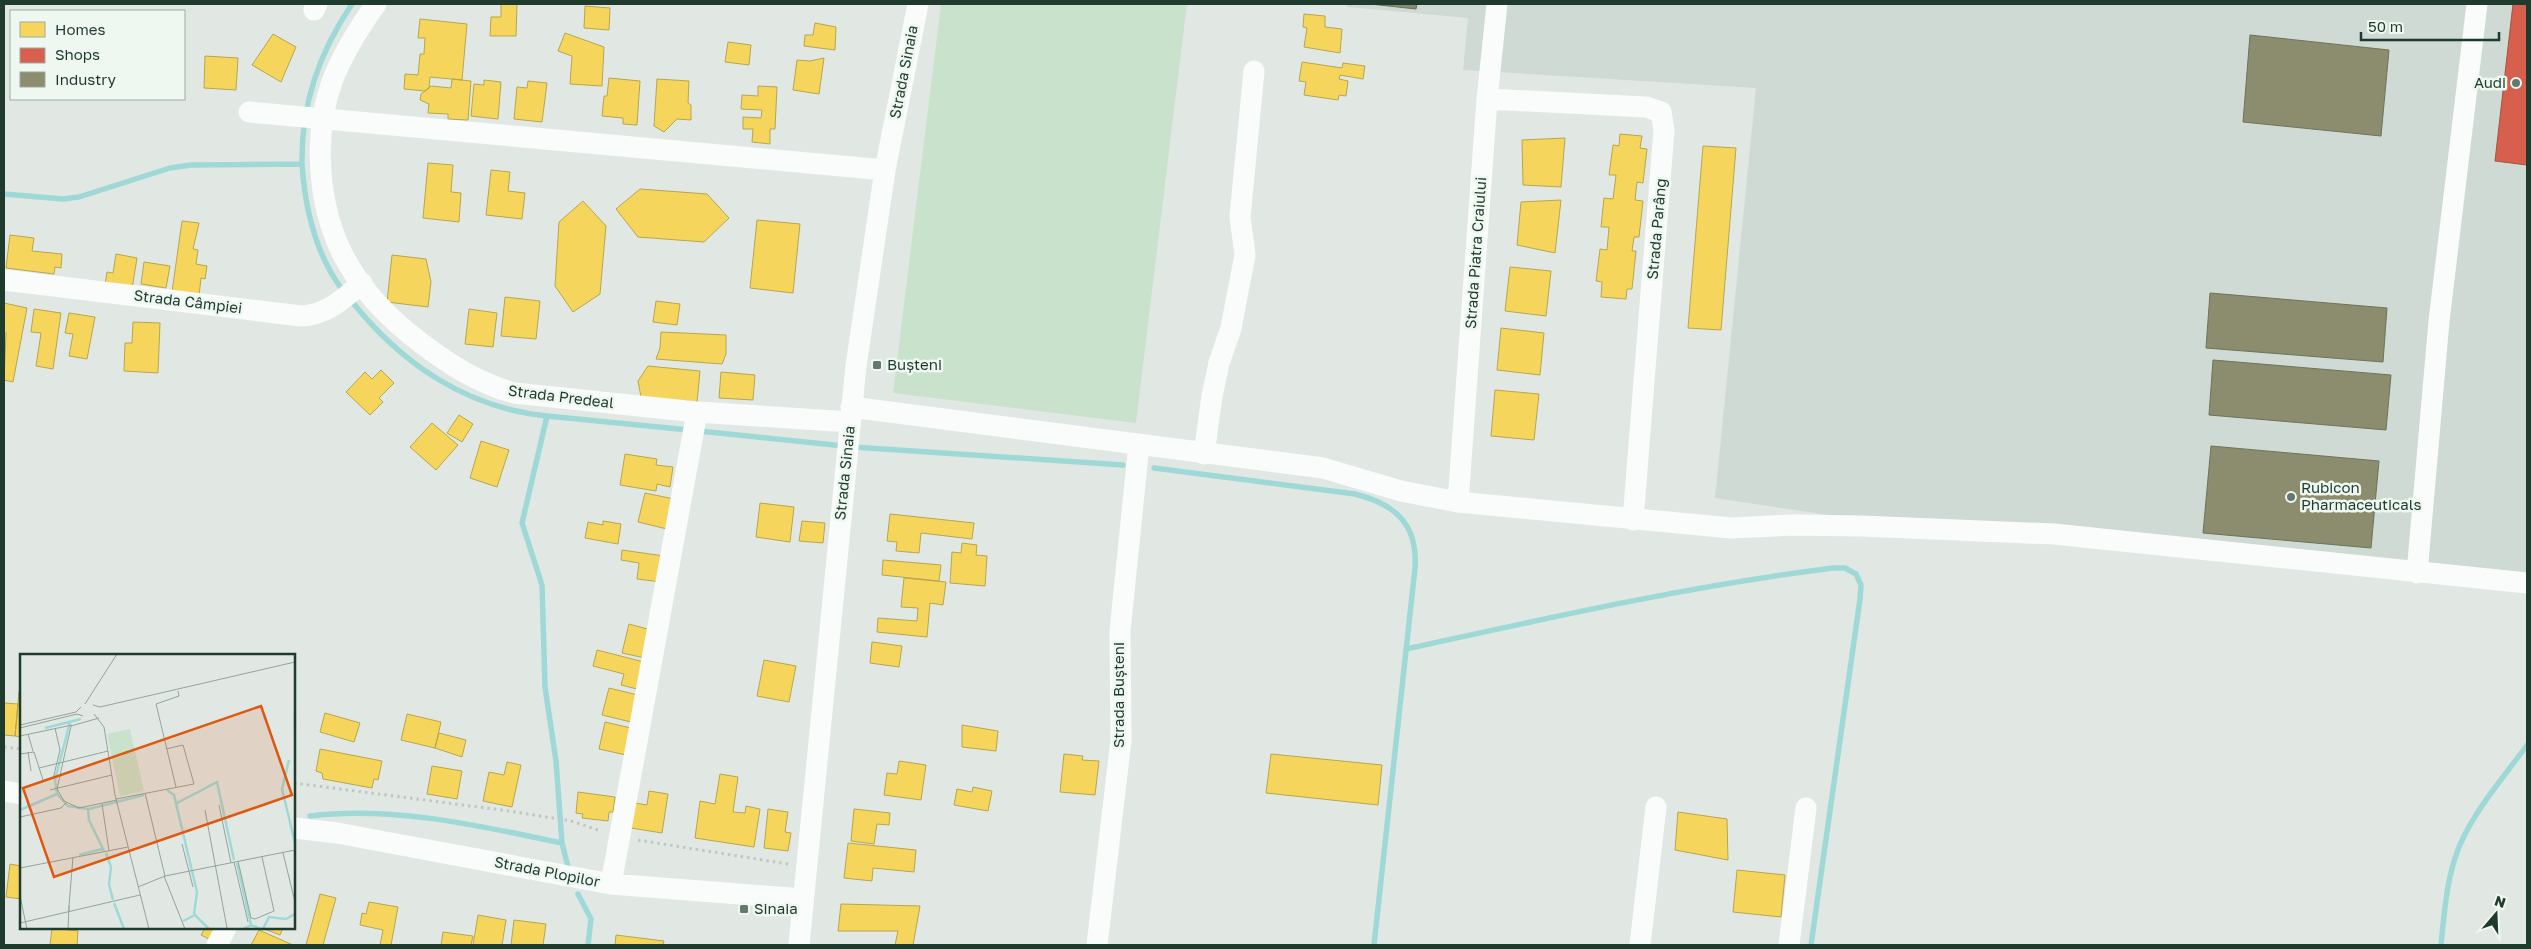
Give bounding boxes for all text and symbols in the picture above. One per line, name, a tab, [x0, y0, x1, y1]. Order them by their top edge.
legend	[10, 10, 185, 100]
scale bar	[2361, 10, 2498, 42]
text: 50 m	[2368, 17, 2403, 35]
text: Homes	[55, 20, 105, 38]
street label: Strada Sinaia	[885, 24, 921, 120]
text: Shops	[55, 45, 100, 63]
text: Industry	[55, 70, 116, 88]
place label: Audi	[2474, 73, 2506, 91]
marker: Audi	[2510, 77, 2522, 89]
street label: Strada Piatra Craiului	[1461, 176, 1489, 330]
street label: Strada Parâng	[1643, 177, 1669, 280]
street label: Strada Câmpiei	[133, 285, 243, 317]
place label: Bușteni	[887, 355, 942, 373]
marker: Bușteni	[871, 359, 883, 371]
street label: Strada Predeal	[507, 381, 615, 411]
street label: Strada Sinaia	[830, 425, 858, 521]
place label: Rubicon Pharmaceuticals	[2301, 478, 2422, 513]
marker: Rubicon Pharmaceuticals	[2285, 491, 2297, 503]
street label: Strada Bușteni	[1109, 642, 1127, 748]
inset map	[20, 654, 295, 929]
street label: Strada Plopilor	[493, 852, 602, 890]
north arrow	[2471, 889, 2521, 939]
text: N	[2493, 891, 2508, 911]
place label: Sinaia	[754, 899, 798, 917]
marker: Sinaia	[738, 903, 750, 915]

